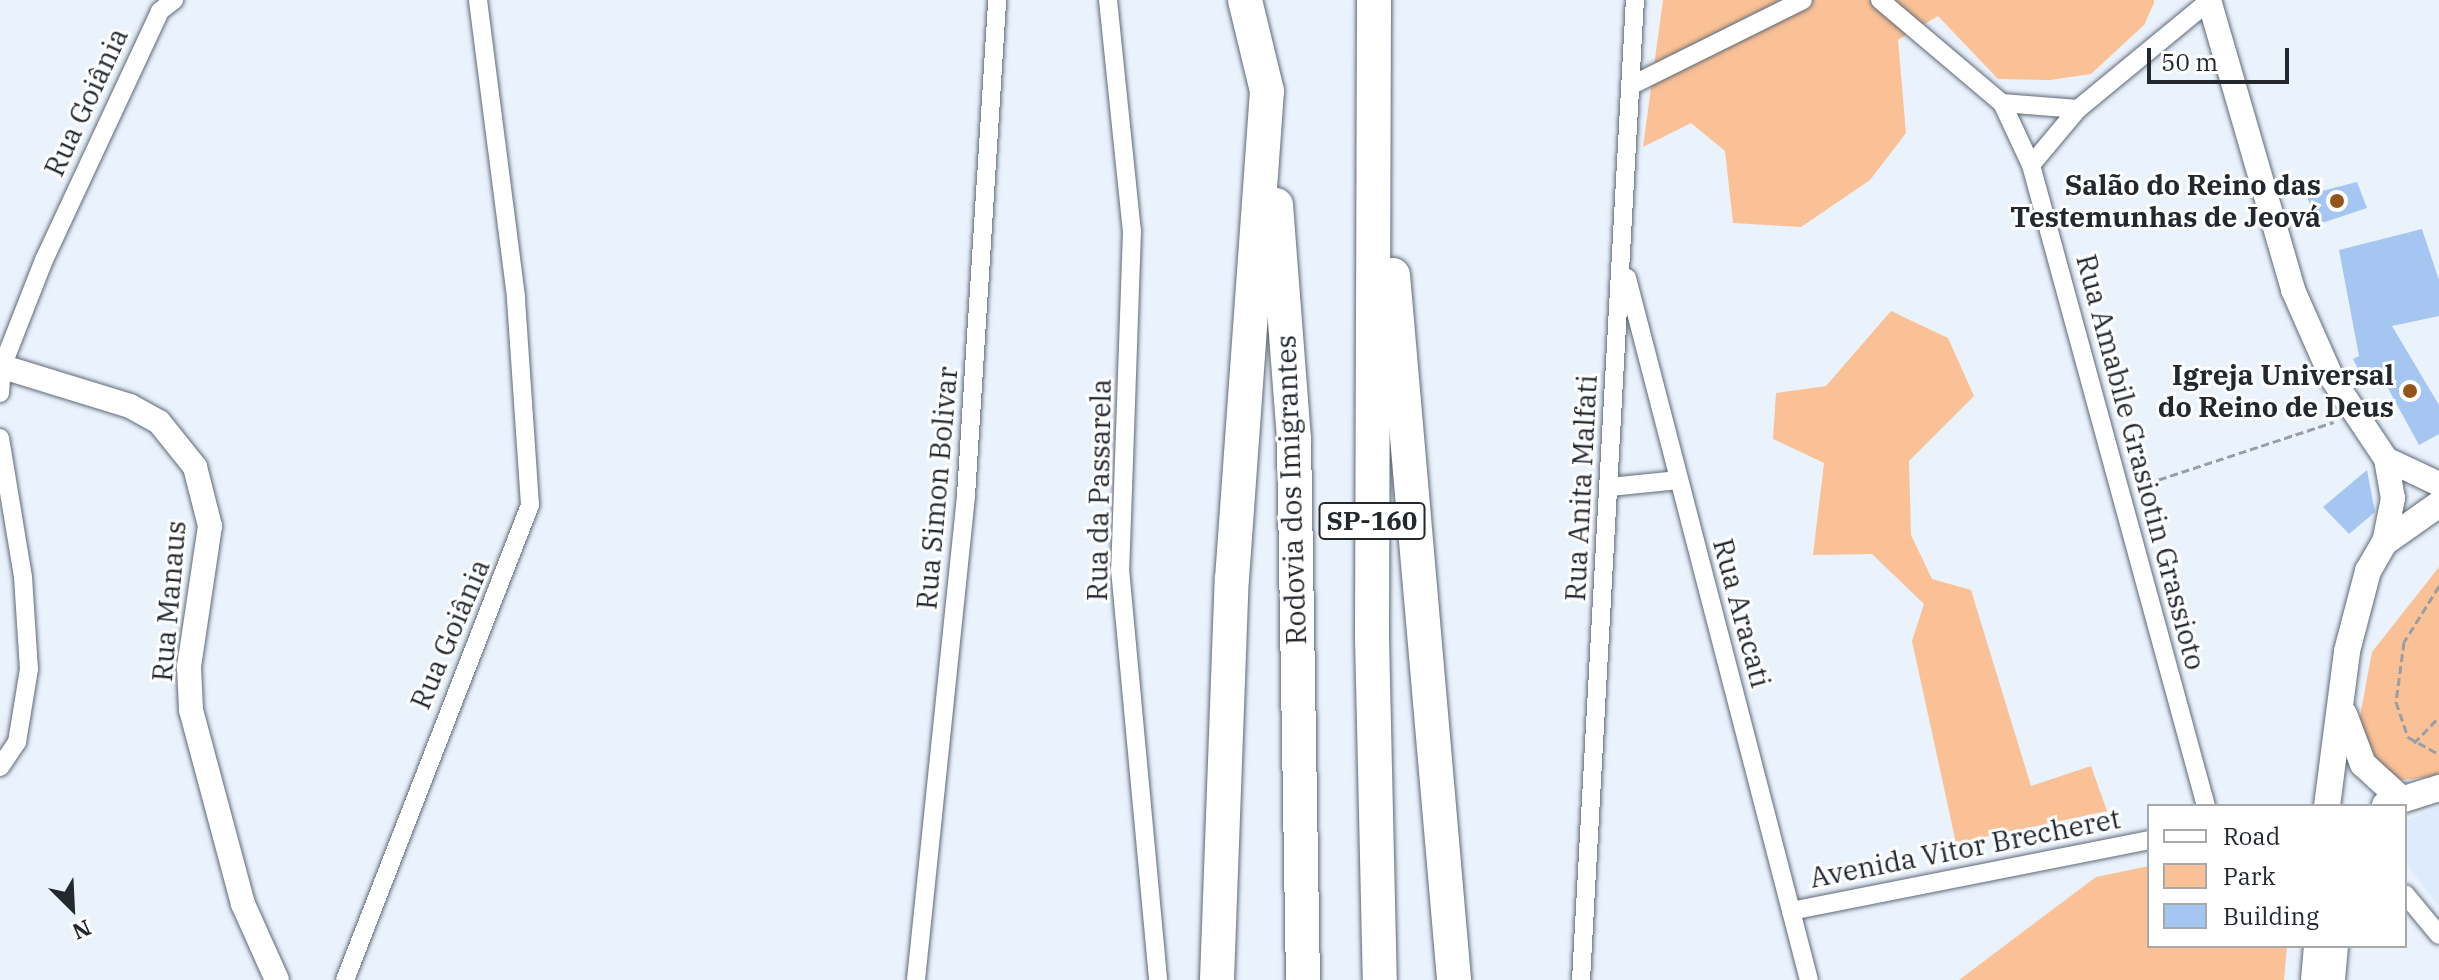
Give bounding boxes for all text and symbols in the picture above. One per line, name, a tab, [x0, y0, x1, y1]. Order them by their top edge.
street label: Rua Goiânia	[37, 22, 135, 182]
scale bar	[2151, 32, 2293, 82]
text: 50 m	[2161, 46, 2218, 78]
place label: Salão do Reino das Testemunhas de Jeová	[2010, 168, 2321, 234]
marker: Salão do Reino das Testemunhas de Jeová	[2328, 192, 2346, 210]
street label: Rua Amabile Grasiotin Grassioto	[2069, 251, 2213, 673]
street label: Rodovia dos Imigrantes	[1269, 334, 1313, 646]
place label: Igreja Universal do Reino de Deus	[2158, 358, 2394, 424]
street label: Rua Simon Bolivar	[910, 365, 964, 611]
street label: Rua Anita Malfati	[1558, 374, 1604, 602]
street label: Rua da Passarela	[1080, 378, 1118, 602]
marker: Igreja Universal do Reino de Deus	[2401, 382, 2419, 400]
road number: SP-160	[1318, 499, 1426, 543]
street label: Rua Manaus	[145, 519, 193, 683]
street label: Rua Aracati	[1706, 535, 1778, 691]
street label: Rua Goiânia	[403, 554, 497, 714]
street label: Avenida Vitor Brecheret	[1807, 801, 2123, 895]
legend	[2147, 804, 2407, 948]
text: Road	[2223, 820, 2280, 852]
text: Park	[2223, 860, 2275, 892]
north arrow	[32, 868, 112, 948]
text: Building	[2223, 900, 2319, 932]
text: N	[68, 914, 96, 947]

